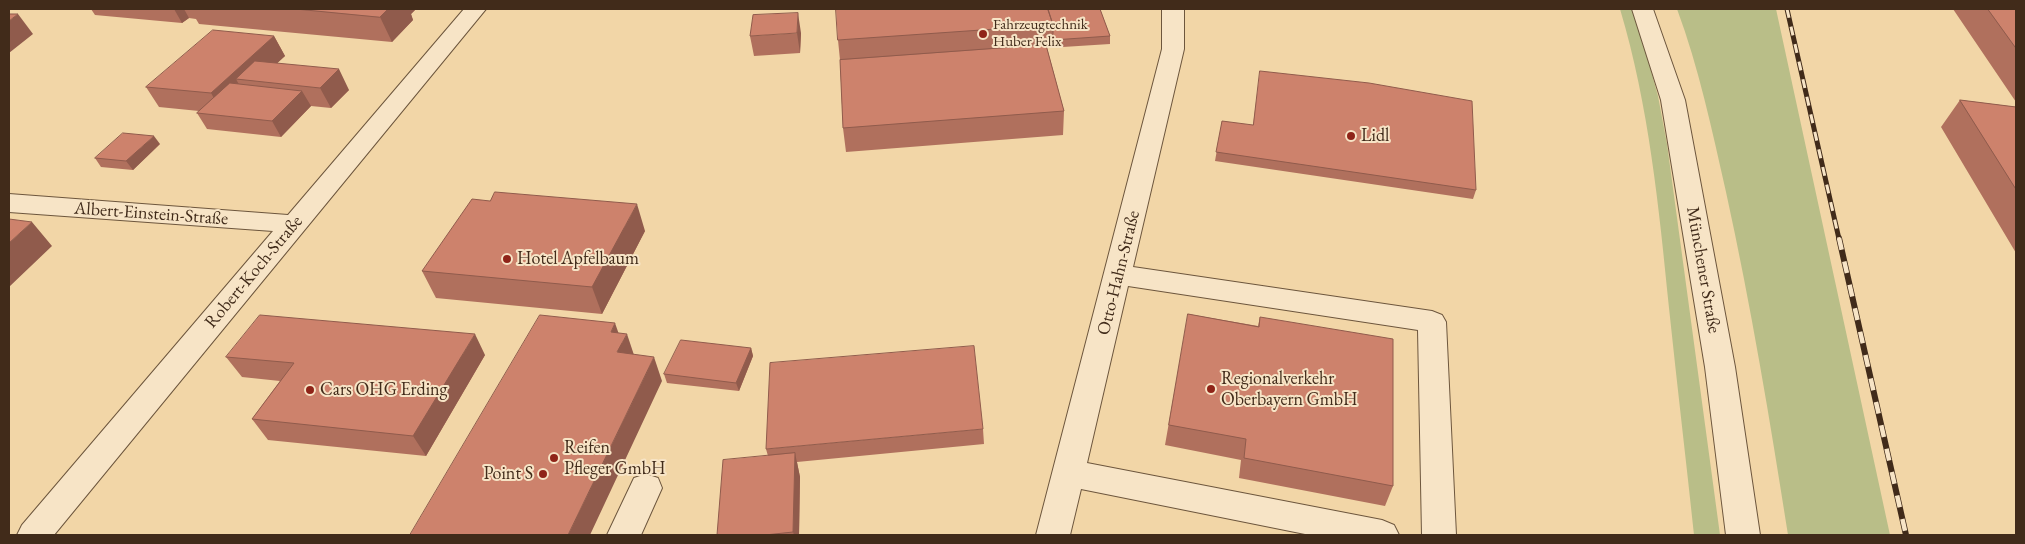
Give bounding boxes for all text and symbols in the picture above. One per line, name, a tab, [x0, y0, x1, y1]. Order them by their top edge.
place label: Fahrzeugtechnik Huber Felix	[993, 16, 1088, 51]
marker: Fahrzeugtechnik Huber Felix	[977, 28, 989, 40]
place label: Lidl	[1361, 125, 1389, 147]
marker: Lidl	[1345, 130, 1357, 142]
street label: Albert-Einstein-Straße	[73, 198, 229, 230]
street label: Münchener Straße	[1681, 205, 1725, 335]
street label: Otto-Hahn-Straße	[1093, 208, 1145, 338]
street label: Robert-Koch-Straße	[201, 211, 307, 333]
place label: Hotel Apfelbaum	[517, 248, 639, 270]
marker: Hotel Apfelbaum	[501, 253, 513, 265]
place label: Regionalverkehr Oberbayern GmbH	[1221, 368, 1357, 410]
place label: Cars OHG Erding	[320, 379, 447, 401]
marker: Regionalverkehr Oberbayern GmbH	[1205, 383, 1217, 395]
marker: Cars OHG Erding	[304, 384, 316, 396]
place label: Reifen Pfleger GmbH	[564, 437, 666, 479]
marker: Reifen Pfleger GmbH	[548, 452, 560, 464]
place label: Point S	[484, 463, 533, 485]
marker: Point S	[537, 468, 549, 480]

